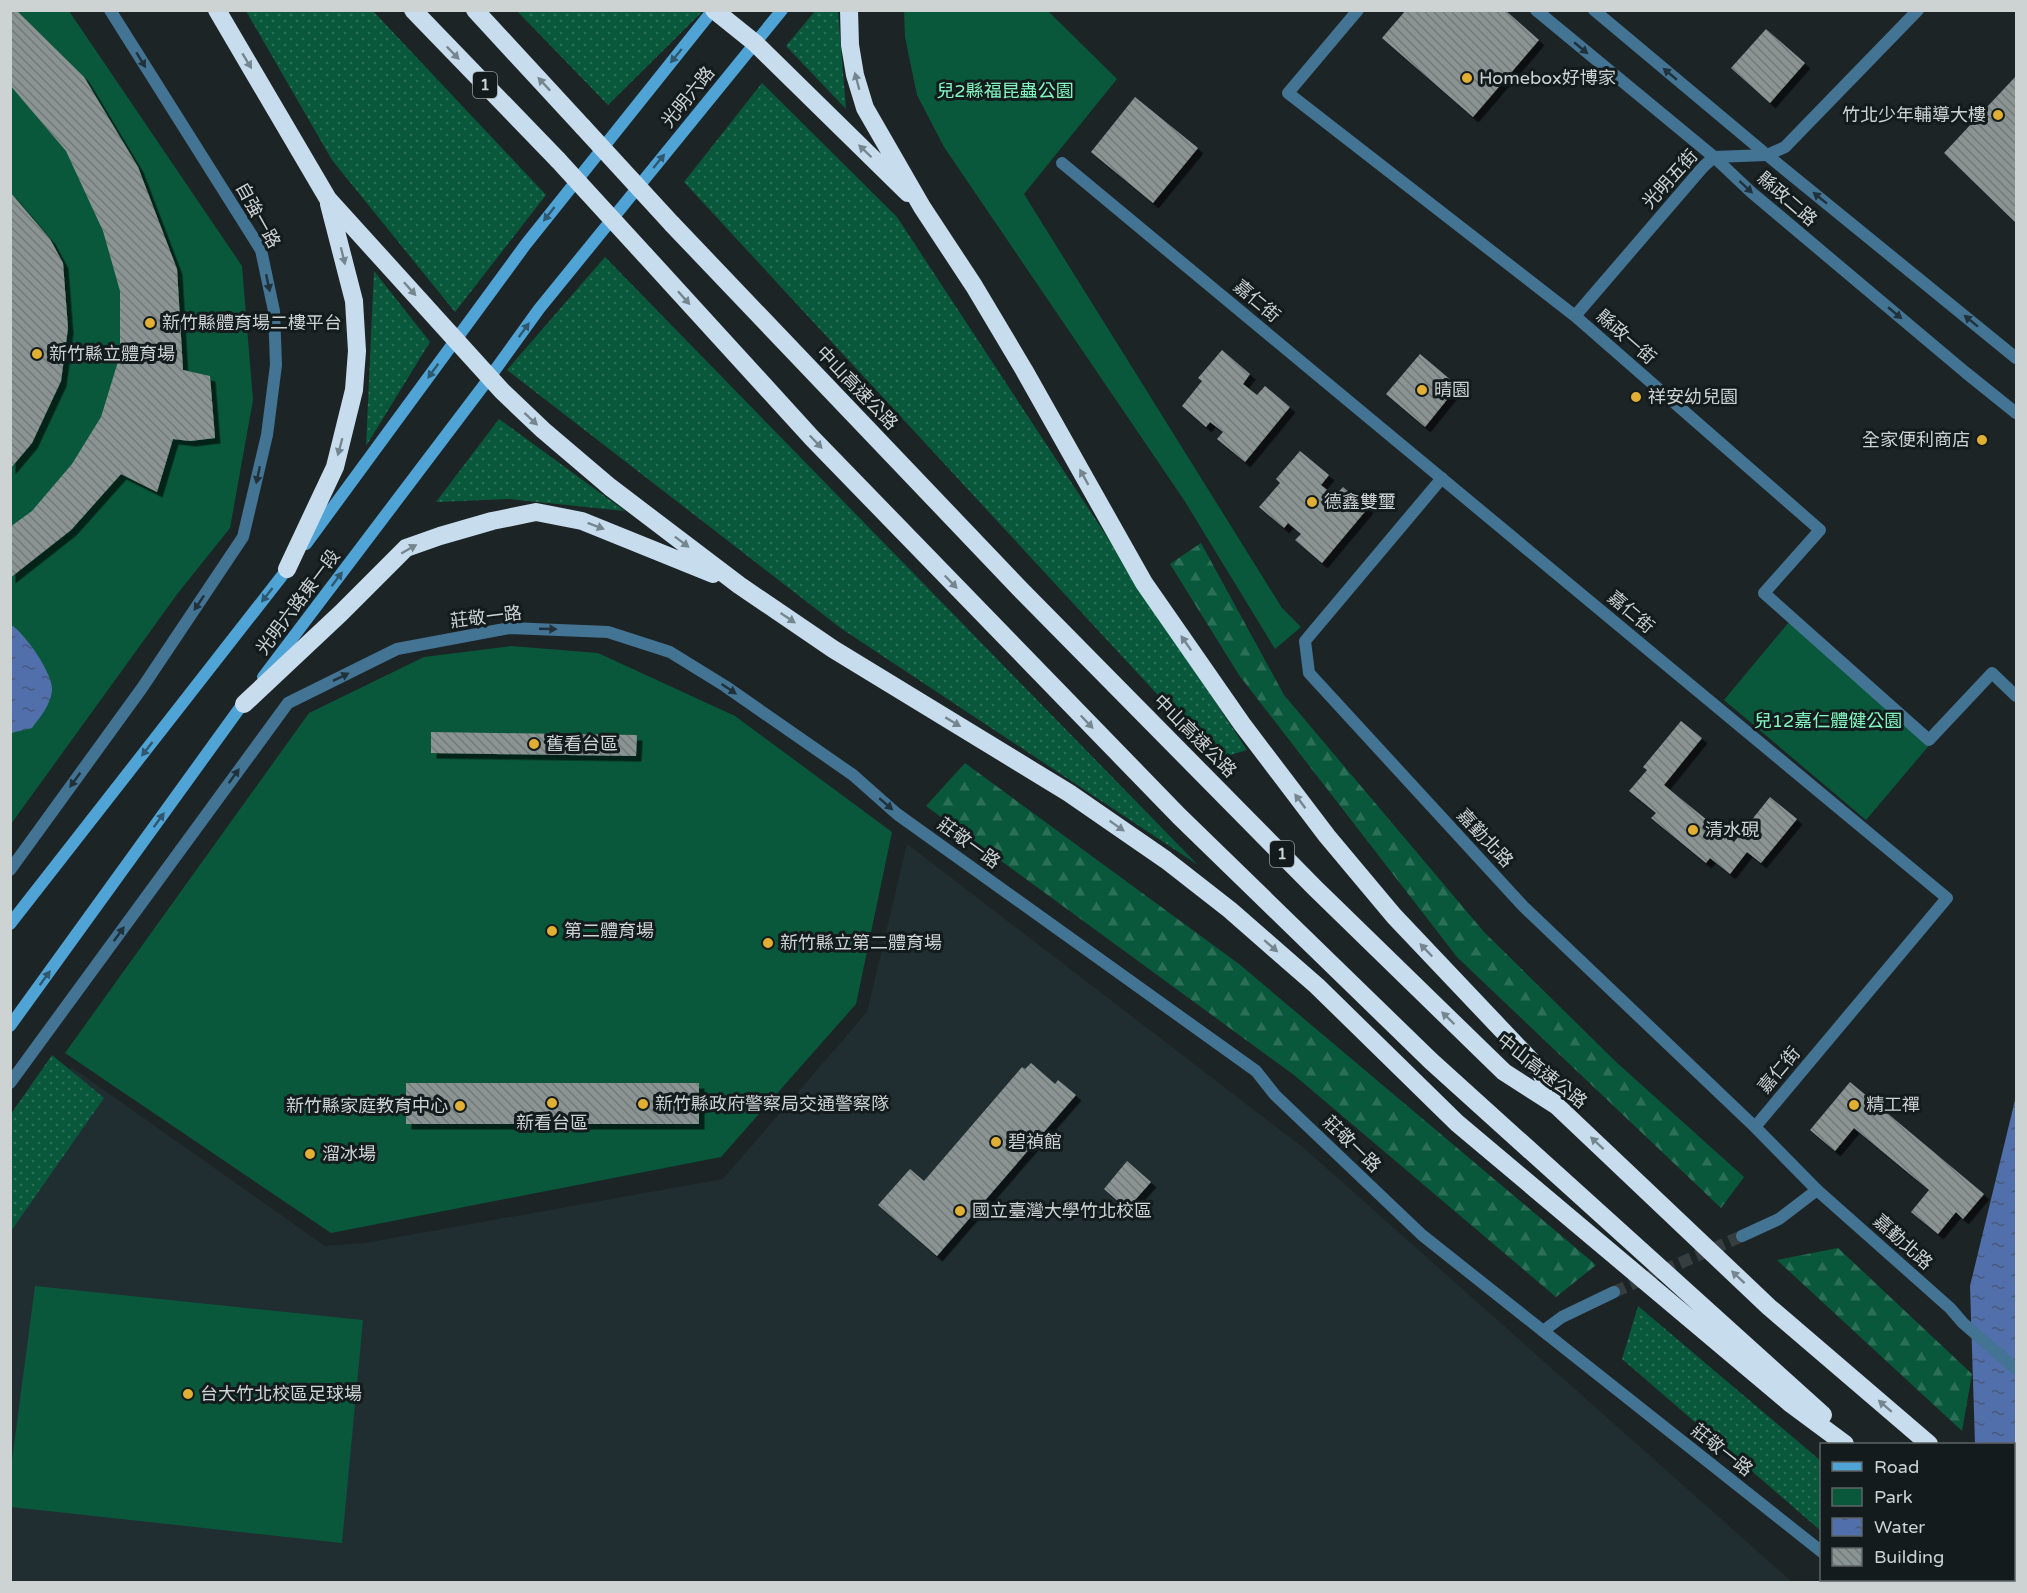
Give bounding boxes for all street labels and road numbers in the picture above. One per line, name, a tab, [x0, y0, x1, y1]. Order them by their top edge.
street label: 光明六路	[657, 62, 719, 132]
road number: 1	[473, 72, 497, 98]
street label: 光明五街	[1638, 145, 1702, 213]
street label: 縣政二路	[1753, 167, 1821, 231]
street label: 自強一路	[231, 178, 285, 252]
street label: 嘉仁街	[1229, 275, 1285, 327]
street label: 縣政一街	[1592, 305, 1660, 369]
street label: 中山高速公路	[812, 342, 902, 434]
street label: 光明六路東一段	[251, 545, 345, 659]
street label: 嘉仁街	[1603, 586, 1659, 638]
street label: 莊敬一路	[449, 602, 523, 632]
street label: 中山高速公路	[1149, 690, 1241, 782]
street label: 嘉勤北路	[1452, 804, 1518, 872]
street label: 莊敬一路	[933, 813, 1005, 873]
road number: 1	[1270, 841, 1294, 867]
street label: 中山高速公路	[1493, 1029, 1591, 1113]
street label: 嘉仁街	[1753, 1042, 1805, 1098]
street label: 莊敬一路	[1318, 1111, 1386, 1177]
street label: 嘉勤北路	[1869, 1210, 1937, 1274]
street label: 莊敬一路	[1687, 1419, 1757, 1481]

